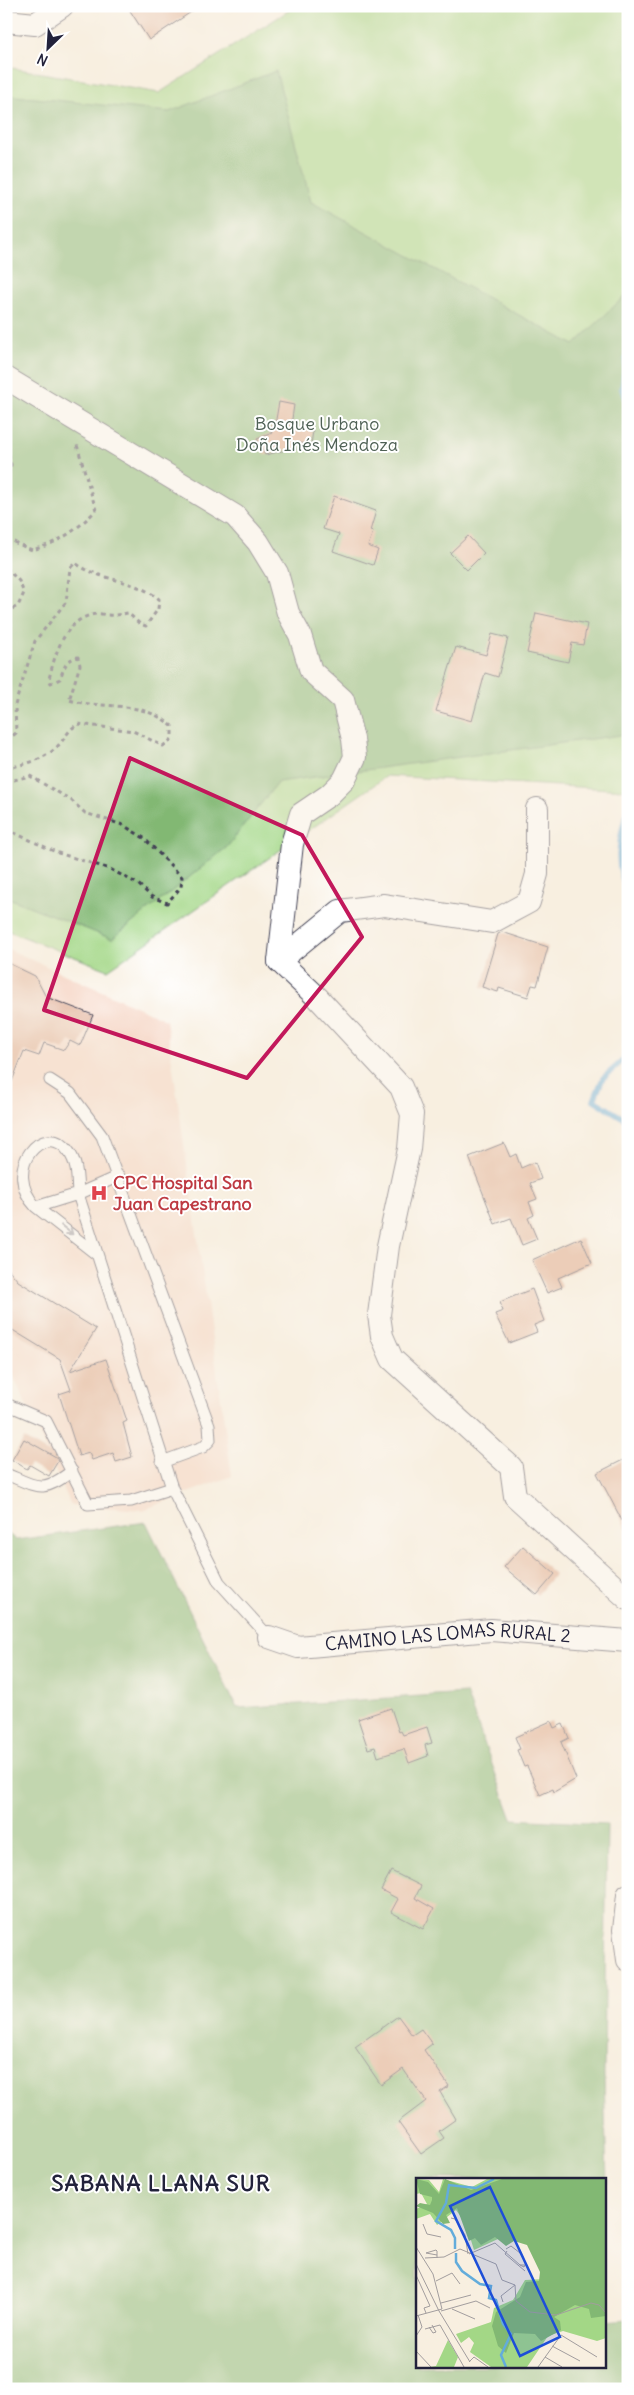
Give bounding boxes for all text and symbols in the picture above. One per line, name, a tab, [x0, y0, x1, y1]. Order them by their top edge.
north arrow	[22, 22, 72, 72]
text: N	[34, 50, 51, 70]
park label: Bosque Urbano Doña Inés Mendoza	[236, 412, 398, 456]
place label: CPC Hospital San Juan Capestrano	[113, 1171, 253, 1215]
hospital icon: CPC Hospital San Juan Capestrano	[89, 1183, 109, 1203]
one-way arrow	[60, 1225, 73, 1236]
street label: CAMINO LAS LOMAS RURAL 2	[324, 1618, 572, 1656]
district label: SABANA LLANA SUR	[51, 2169, 271, 2197]
inset map	[416, 2178, 606, 2368]

